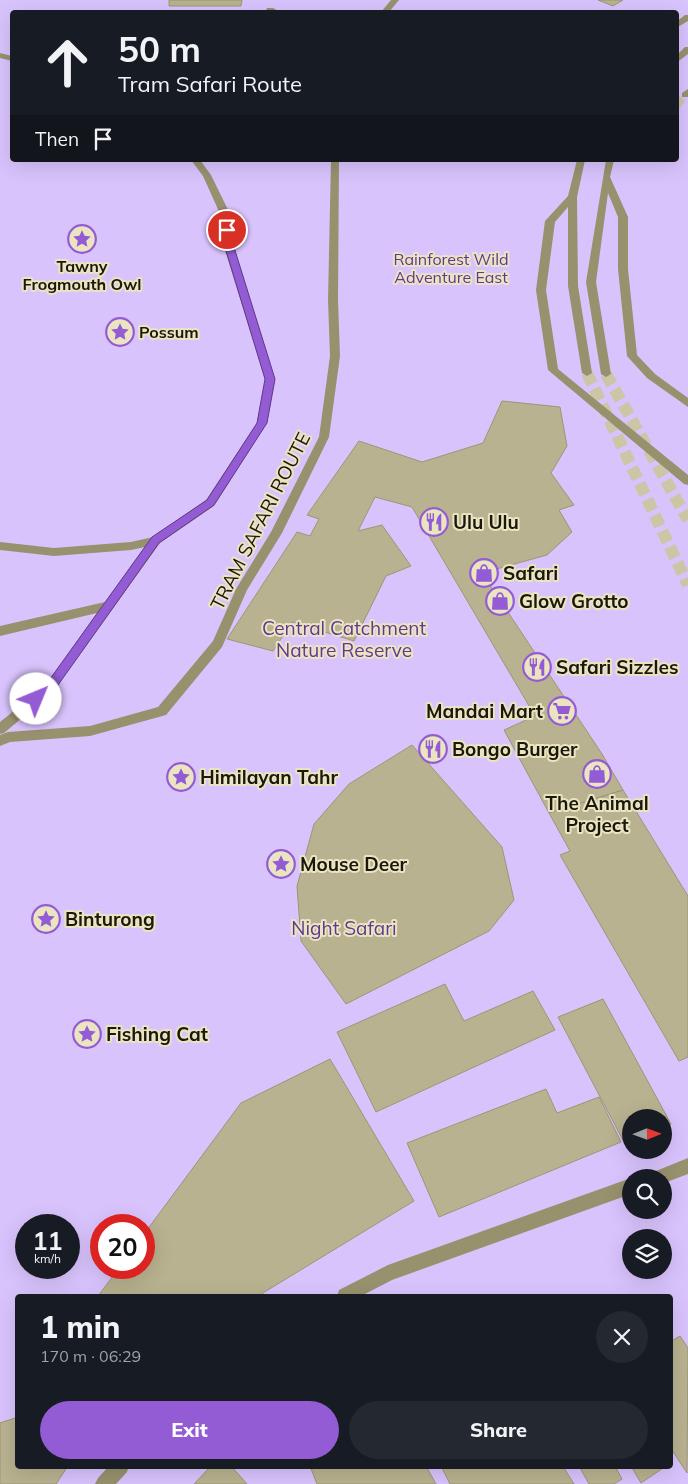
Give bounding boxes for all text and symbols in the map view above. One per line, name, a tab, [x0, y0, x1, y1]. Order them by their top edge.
text: 50 m	[118, 27, 201, 71]
icon: ahead	[35, 30, 100, 95]
text: Tram Safari Route	[118, 70, 302, 98]
icon: arrive	[89, 125, 117, 153]
text: Then	[35, 127, 79, 151]
pin	[206, 209, 248, 251]
icon: arrive	[213, 216, 241, 244]
place icon: Tawny Frogmouth Owl	[67, 224, 97, 254]
park label: Rainforest Wild Adventure East	[393, 249, 509, 287]
place label: Tawny Frogmouth Owl	[23, 256, 141, 294]
place icon: Possum	[105, 317, 135, 347]
place label: Possum	[139, 322, 199, 342]
street label: TRAM SAFARI ROUTE	[205, 428, 315, 614]
restaurant icon: Ulu Ulu	[419, 507, 449, 537]
place label: Ulu Ulu	[453, 510, 519, 534]
shop icon: Safari	[469, 558, 499, 588]
place label: Safari	[503, 561, 558, 585]
shop icon: Glow Grotto	[485, 586, 515, 616]
place label: Glow Grotto	[519, 589, 629, 613]
park label: Central Catchment Nature Reserve	[262, 616, 426, 662]
restaurant icon: Safari Sizzles	[522, 652, 552, 682]
place label: Safari Sizzles	[556, 655, 678, 679]
position arrow	[9, 672, 61, 724]
supermarket icon: Mandai Mart	[547, 696, 577, 726]
place label: Mandai Mart	[426, 699, 543, 723]
restaurant icon: Bongo Burger	[418, 734, 448, 764]
place label: Bongo Burger	[452, 737, 578, 761]
shop icon: The Animal Project	[582, 759, 612, 789]
place icon: Himilayan Tahr	[166, 762, 196, 792]
place label: Himilayan Tahr	[200, 765, 338, 789]
place label: The Animal Project	[545, 791, 649, 837]
place icon: Mouse Deer	[266, 849, 296, 879]
place label: Mouse Deer	[300, 852, 408, 876]
place icon: Binturong	[31, 904, 61, 934]
place label: Binturong	[65, 907, 155, 931]
park label: Night Safari	[291, 916, 397, 940]
place icon: Fishing Cat	[72, 1019, 102, 1049]
place label: Fishing Cat	[106, 1022, 208, 1046]
north arrow	[622, 1109, 672, 1159]
map controls	[622, 1109, 672, 1279]
button: search	[622, 1169, 672, 1219]
speed limit sign: 20	[90, 1214, 155, 1279]
text: 11	[32, 1225, 63, 1256]
button: layers	[622, 1229, 672, 1279]
text: km/h	[34, 1251, 61, 1266]
text: 1 min	[40, 1308, 120, 1346]
button: close	[596, 1311, 648, 1363]
text: 170 m · 06:29	[40, 1346, 141, 1366]
button: Exit	[40, 1401, 339, 1459]
button: Share	[349, 1401, 648, 1459]

